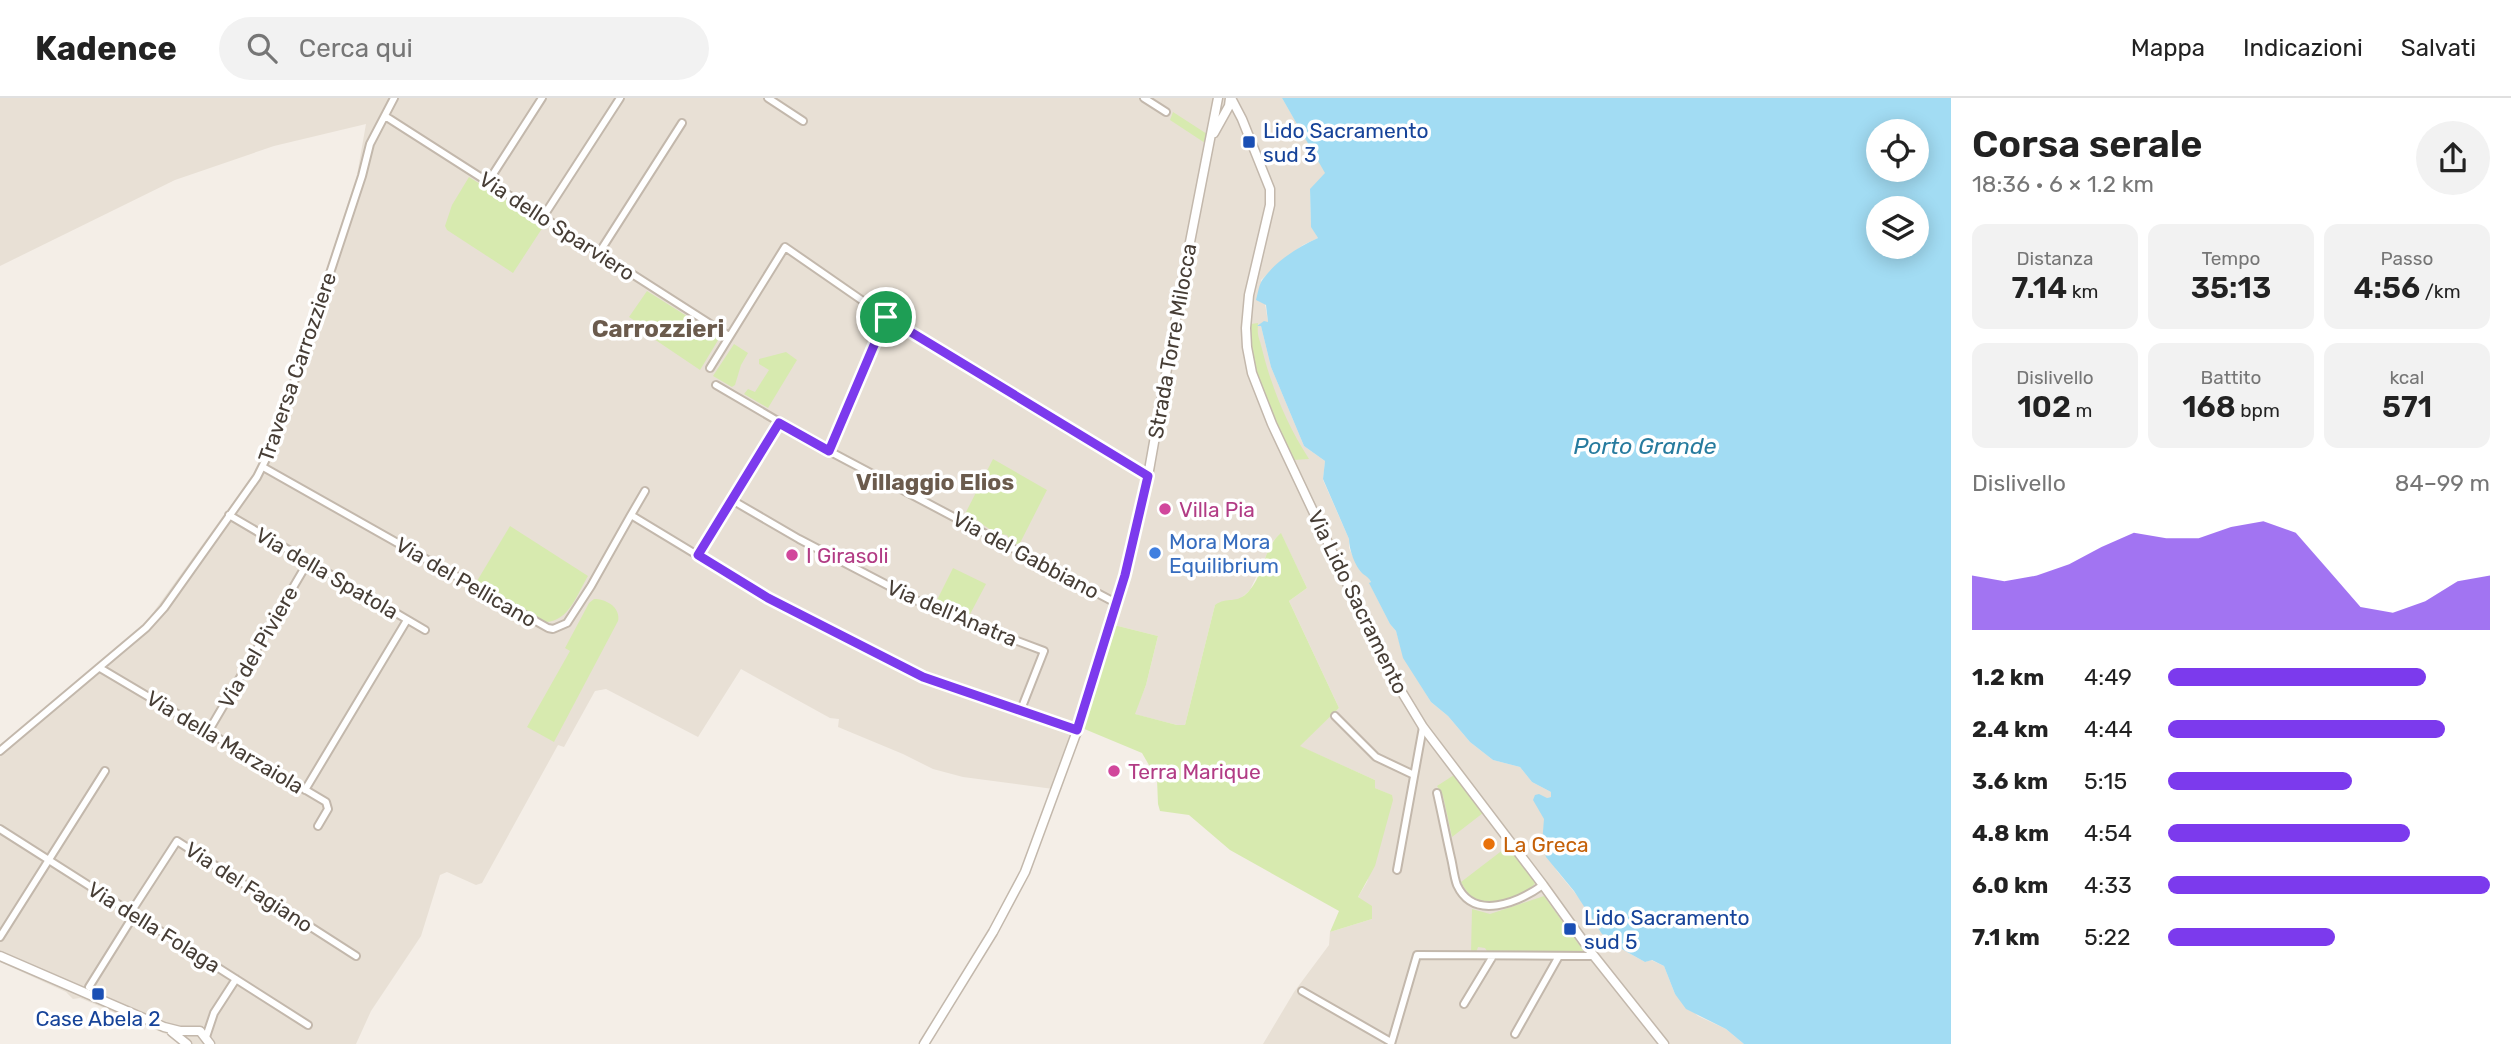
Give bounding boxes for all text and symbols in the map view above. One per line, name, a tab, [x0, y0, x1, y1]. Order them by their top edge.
search box	[219, 17, 709, 80]
text: Kadence	[35, 29, 177, 68]
icon: search	[243, 29, 281, 67]
text: Cerca qui	[299, 33, 413, 64]
text: Mappa	[2131, 34, 2205, 62]
text: Indicazioni	[2243, 34, 2363, 62]
text: Salvati	[2401, 34, 2476, 62]
place label: Lido Sacramento sud 3	[1263, 118, 1429, 167]
map controls	[1866, 119, 1929, 259]
button: locate	[1866, 119, 1929, 182]
text: Corsa serale	[1972, 121, 2203, 167]
button: share	[2416, 121, 2490, 195]
marker: Lido Sacramento sud 3	[1241, 134, 1257, 150]
street label: Via dello Sparviero	[474, 166, 640, 286]
text: 18:36 · 6 × 1.2 km	[1972, 170, 2154, 198]
button: layers	[1866, 196, 1929, 259]
street label: Strada Torre Milocca	[1143, 241, 1201, 441]
text: Distanza	[2017, 247, 2093, 270]
text: Tempo	[2202, 247, 2260, 270]
text: Passo	[2381, 247, 2433, 270]
street label: Traversa Carrozziere	[253, 269, 341, 465]
text: 7.14	[2011, 270, 2067, 306]
text: 35:13	[2191, 270, 2271, 306]
text: 4:56	[2353, 270, 2420, 306]
text: km	[2067, 280, 2099, 303]
text: /km	[2420, 280, 2461, 303]
pin	[856, 287, 916, 347]
icon: arrive	[867, 298, 905, 336]
district label: Carrozzieri	[592, 315, 724, 343]
text: Dislivello	[2016, 366, 2094, 389]
text: Battito	[2201, 366, 2261, 389]
text: kcal	[2390, 366, 2424, 389]
text: 102	[2018, 389, 2071, 425]
text: 168	[2182, 389, 2236, 425]
text: 571	[2382, 389, 2432, 425]
text: m	[2071, 399, 2092, 422]
text: bpm	[2236, 399, 2280, 422]
water label: Porto Grande	[1574, 432, 1717, 460]
district label: Villaggio Elios	[856, 468, 1014, 496]
text: Dislivello	[1972, 469, 2066, 497]
text: 84–99 m	[2395, 469, 2490, 497]
place label: Villa Pia	[1179, 497, 1255, 522]
marker: Villa Pia	[1157, 501, 1173, 517]
street label: Via del Gabbiano	[948, 506, 1104, 604]
street label: Via Lido Sacramento	[1303, 506, 1413, 698]
street label: Via della Spatola	[251, 522, 403, 624]
place label: Mora Mora Equilibrium	[1169, 529, 1279, 578]
street label: Via del Pellicano	[391, 532, 541, 632]
place label: I Girasoli	[806, 543, 889, 568]
marker: Mora Mora Equilibrium	[1147, 545, 1163, 561]
marker: I Girasoli	[784, 547, 800, 563]
street label: Via dell'Anatra	[883, 574, 1021, 652]
street label: Via del Piviere	[213, 582, 303, 712]
text: 1.2 km	[1972, 663, 2044, 691]
text: 4:49	[2084, 663, 2132, 691]
street label: Via della Marzaiola	[142, 685, 308, 799]
text: 2.4 km	[1972, 715, 2048, 743]
text: 4:44	[2084, 715, 2133, 743]
place label: Terra Marique	[1128, 759, 1261, 784]
marker: Terra Marique	[1106, 763, 1122, 779]
text: 3.6 km	[1972, 767, 2048, 795]
text: 5:15	[2084, 767, 2127, 795]
text: 4.8 km	[1972, 819, 2049, 847]
text: 4:54	[2084, 819, 2132, 847]
place label: La Greca	[1503, 832, 1589, 857]
street label: Via del Fagiano	[180, 836, 318, 938]
marker: La Greca	[1481, 836, 1497, 852]
text: 6.0 km	[1972, 871, 2048, 899]
text: 4:33	[2084, 871, 2132, 899]
street label: Via della Folaga	[83, 876, 225, 978]
place label: Lido Sacramento sud 5	[1584, 905, 1750, 954]
marker: Lido Sacramento sud 5	[1562, 921, 1578, 937]
text: 7.1 km	[1972, 923, 2040, 951]
text: 5:22	[2084, 923, 2131, 951]
marker: Case Abela 2	[90, 986, 106, 1002]
place label: Case Abela 2	[35, 1006, 161, 1031]

